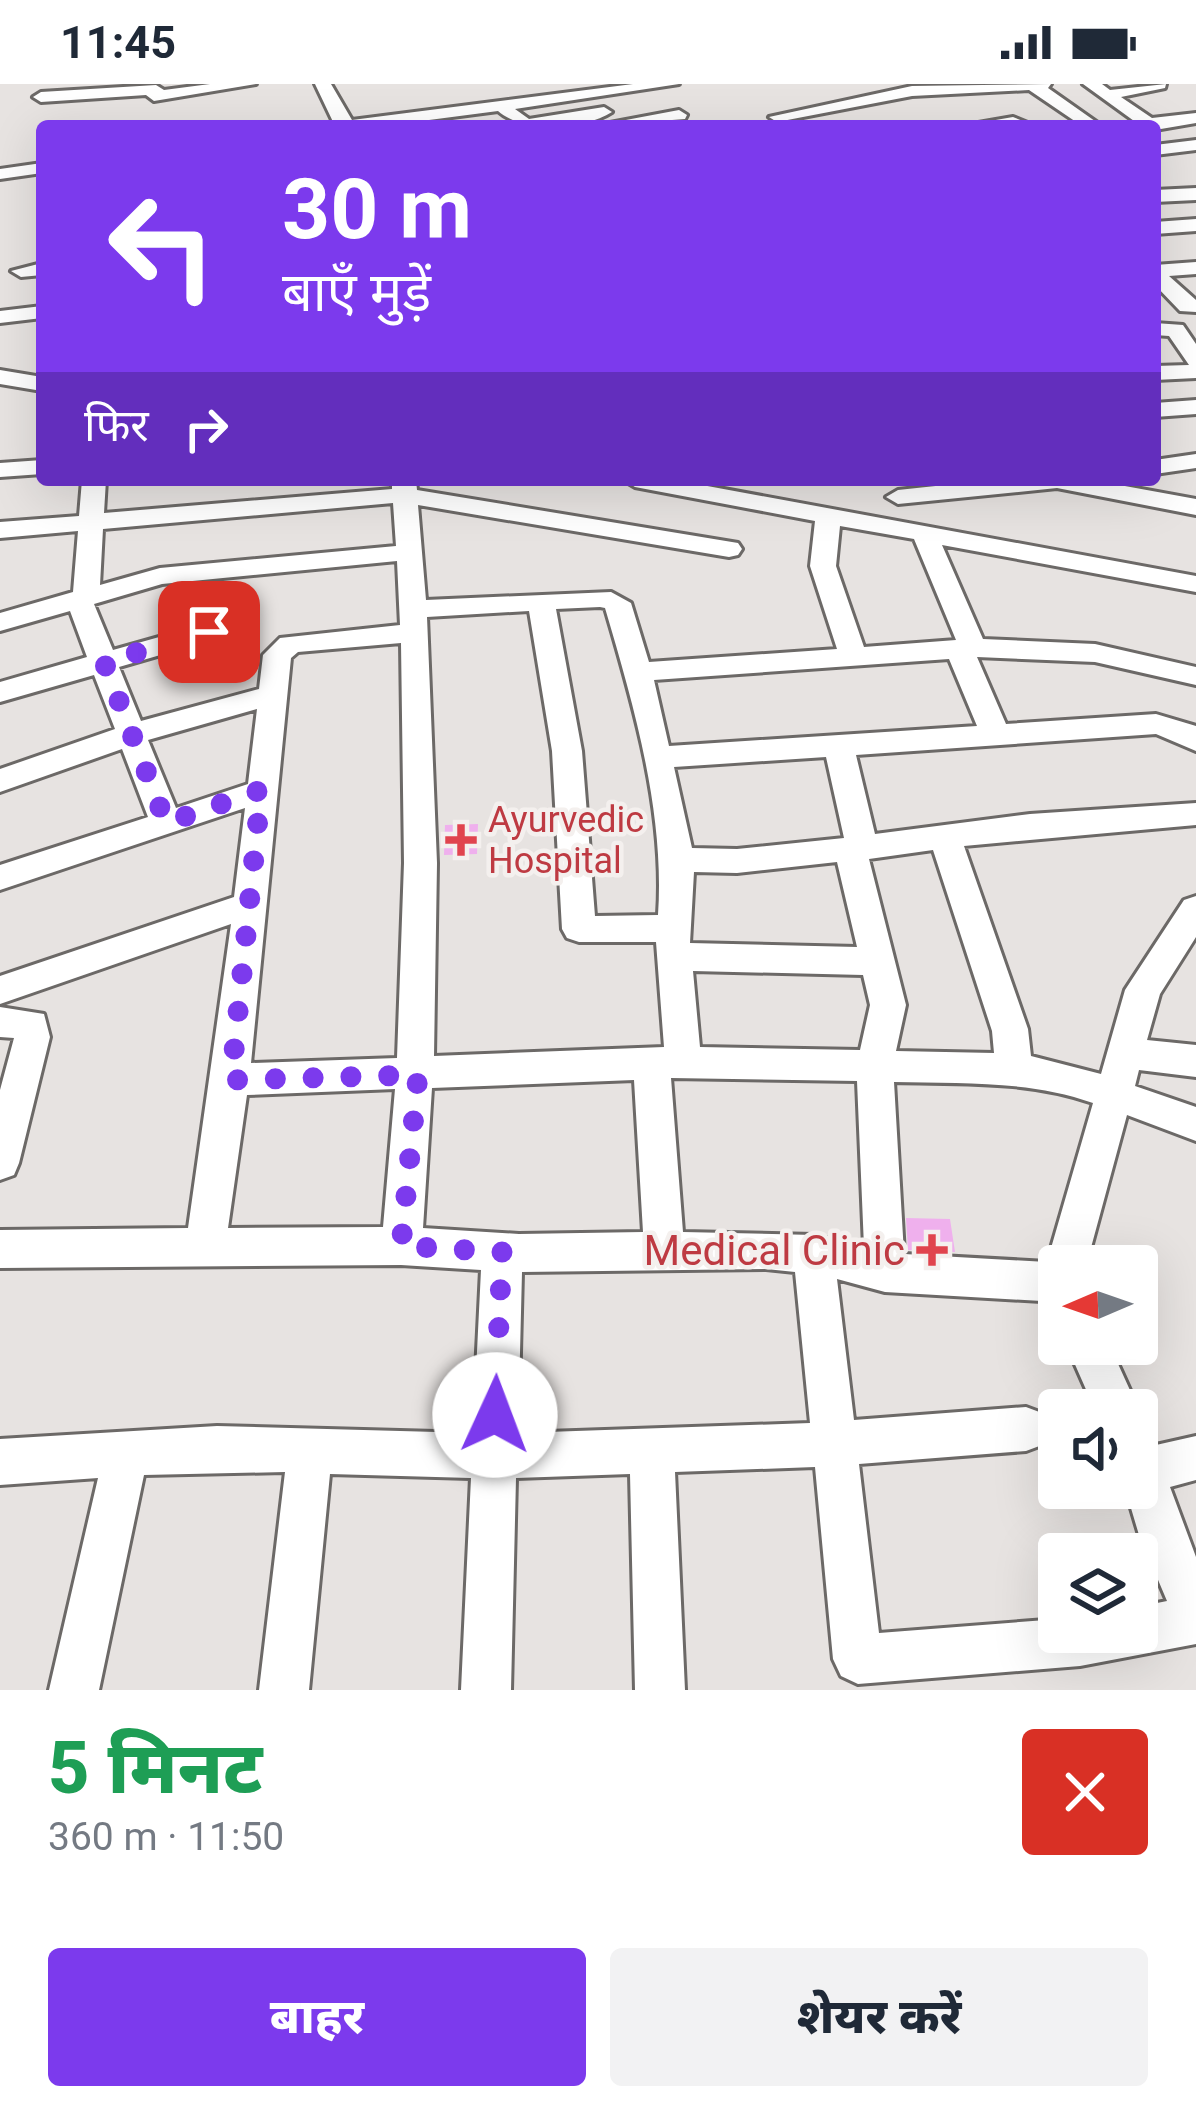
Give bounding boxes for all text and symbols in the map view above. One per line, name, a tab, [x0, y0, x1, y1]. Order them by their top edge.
text: 11:45	[60, 16, 176, 69]
text: 30 m	[282, 160, 472, 259]
icon: left	[84, 168, 240, 324]
text: बाएँ मुड़ें	[282, 261, 431, 324]
icon: right	[173, 396, 239, 462]
text: फिर	[84, 399, 149, 452]
pin	[158, 581, 260, 683]
icon: arrive	[176, 599, 242, 665]
place label: Ayurvedic Hospital	[488, 799, 644, 882]
marker: Ayurvedic Hospital	[445, 824, 477, 856]
place label: Medical Clinic	[644, 1226, 905, 1275]
marker: Medical Clinic	[916, 1234, 948, 1266]
north arrow	[1038, 1245, 1158, 1365]
map controls	[1038, 1245, 1158, 1653]
position arrow	[432, 1352, 558, 1478]
button: sound	[1038, 1389, 1158, 1509]
button: layers	[1038, 1533, 1158, 1653]
text: 5 मिनट	[48, 1726, 262, 1811]
button: close	[1022, 1729, 1148, 1855]
text: 360 m · 11:50	[48, 1814, 284, 1860]
button: बाहर	[48, 1948, 586, 2086]
button: शेयर करें	[610, 1948, 1148, 2086]

